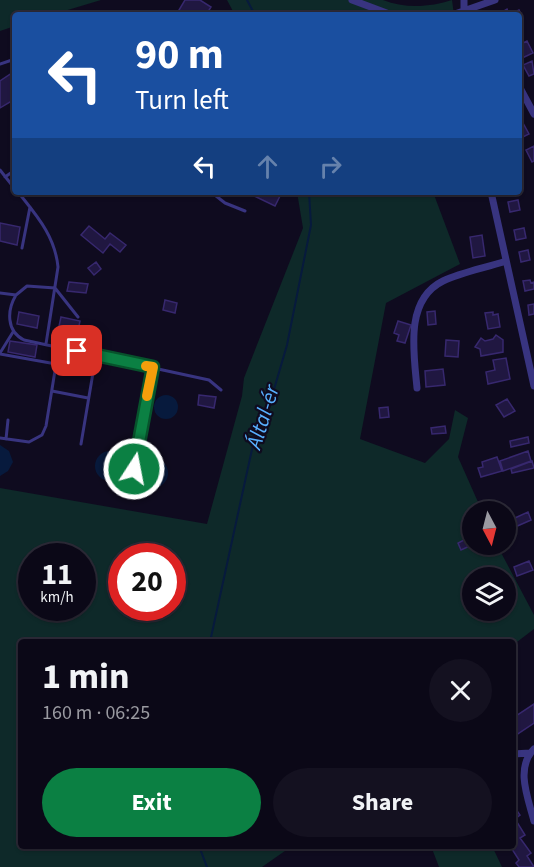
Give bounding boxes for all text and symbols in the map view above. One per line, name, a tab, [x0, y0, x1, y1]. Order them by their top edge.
text: 90 m	[135, 25, 224, 85]
icon: left	[36, 36, 114, 114]
text: Turn left	[135, 81, 229, 120]
icon: left	[188, 150, 221, 183]
icon: ahead	[251, 150, 284, 183]
icon: right	[314, 150, 347, 183]
pin	[51, 325, 102, 376]
icon: arrive	[60, 334, 93, 367]
water label: Által-ér	[238, 380, 288, 455]
position arrow	[102, 437, 166, 501]
north arrow	[462, 501, 516, 555]
map controls	[462, 501, 516, 621]
speed limit sign: 20	[108, 543, 186, 621]
text: 11	[41, 553, 73, 596]
button: layers	[462, 567, 516, 621]
text: km/h	[40, 587, 74, 608]
text: 1 min	[42, 651, 130, 702]
button: close	[429, 659, 492, 722]
text: 160 m · 06:25	[42, 699, 150, 727]
button: Exit	[42, 768, 261, 837]
button: Share	[273, 768, 492, 837]

